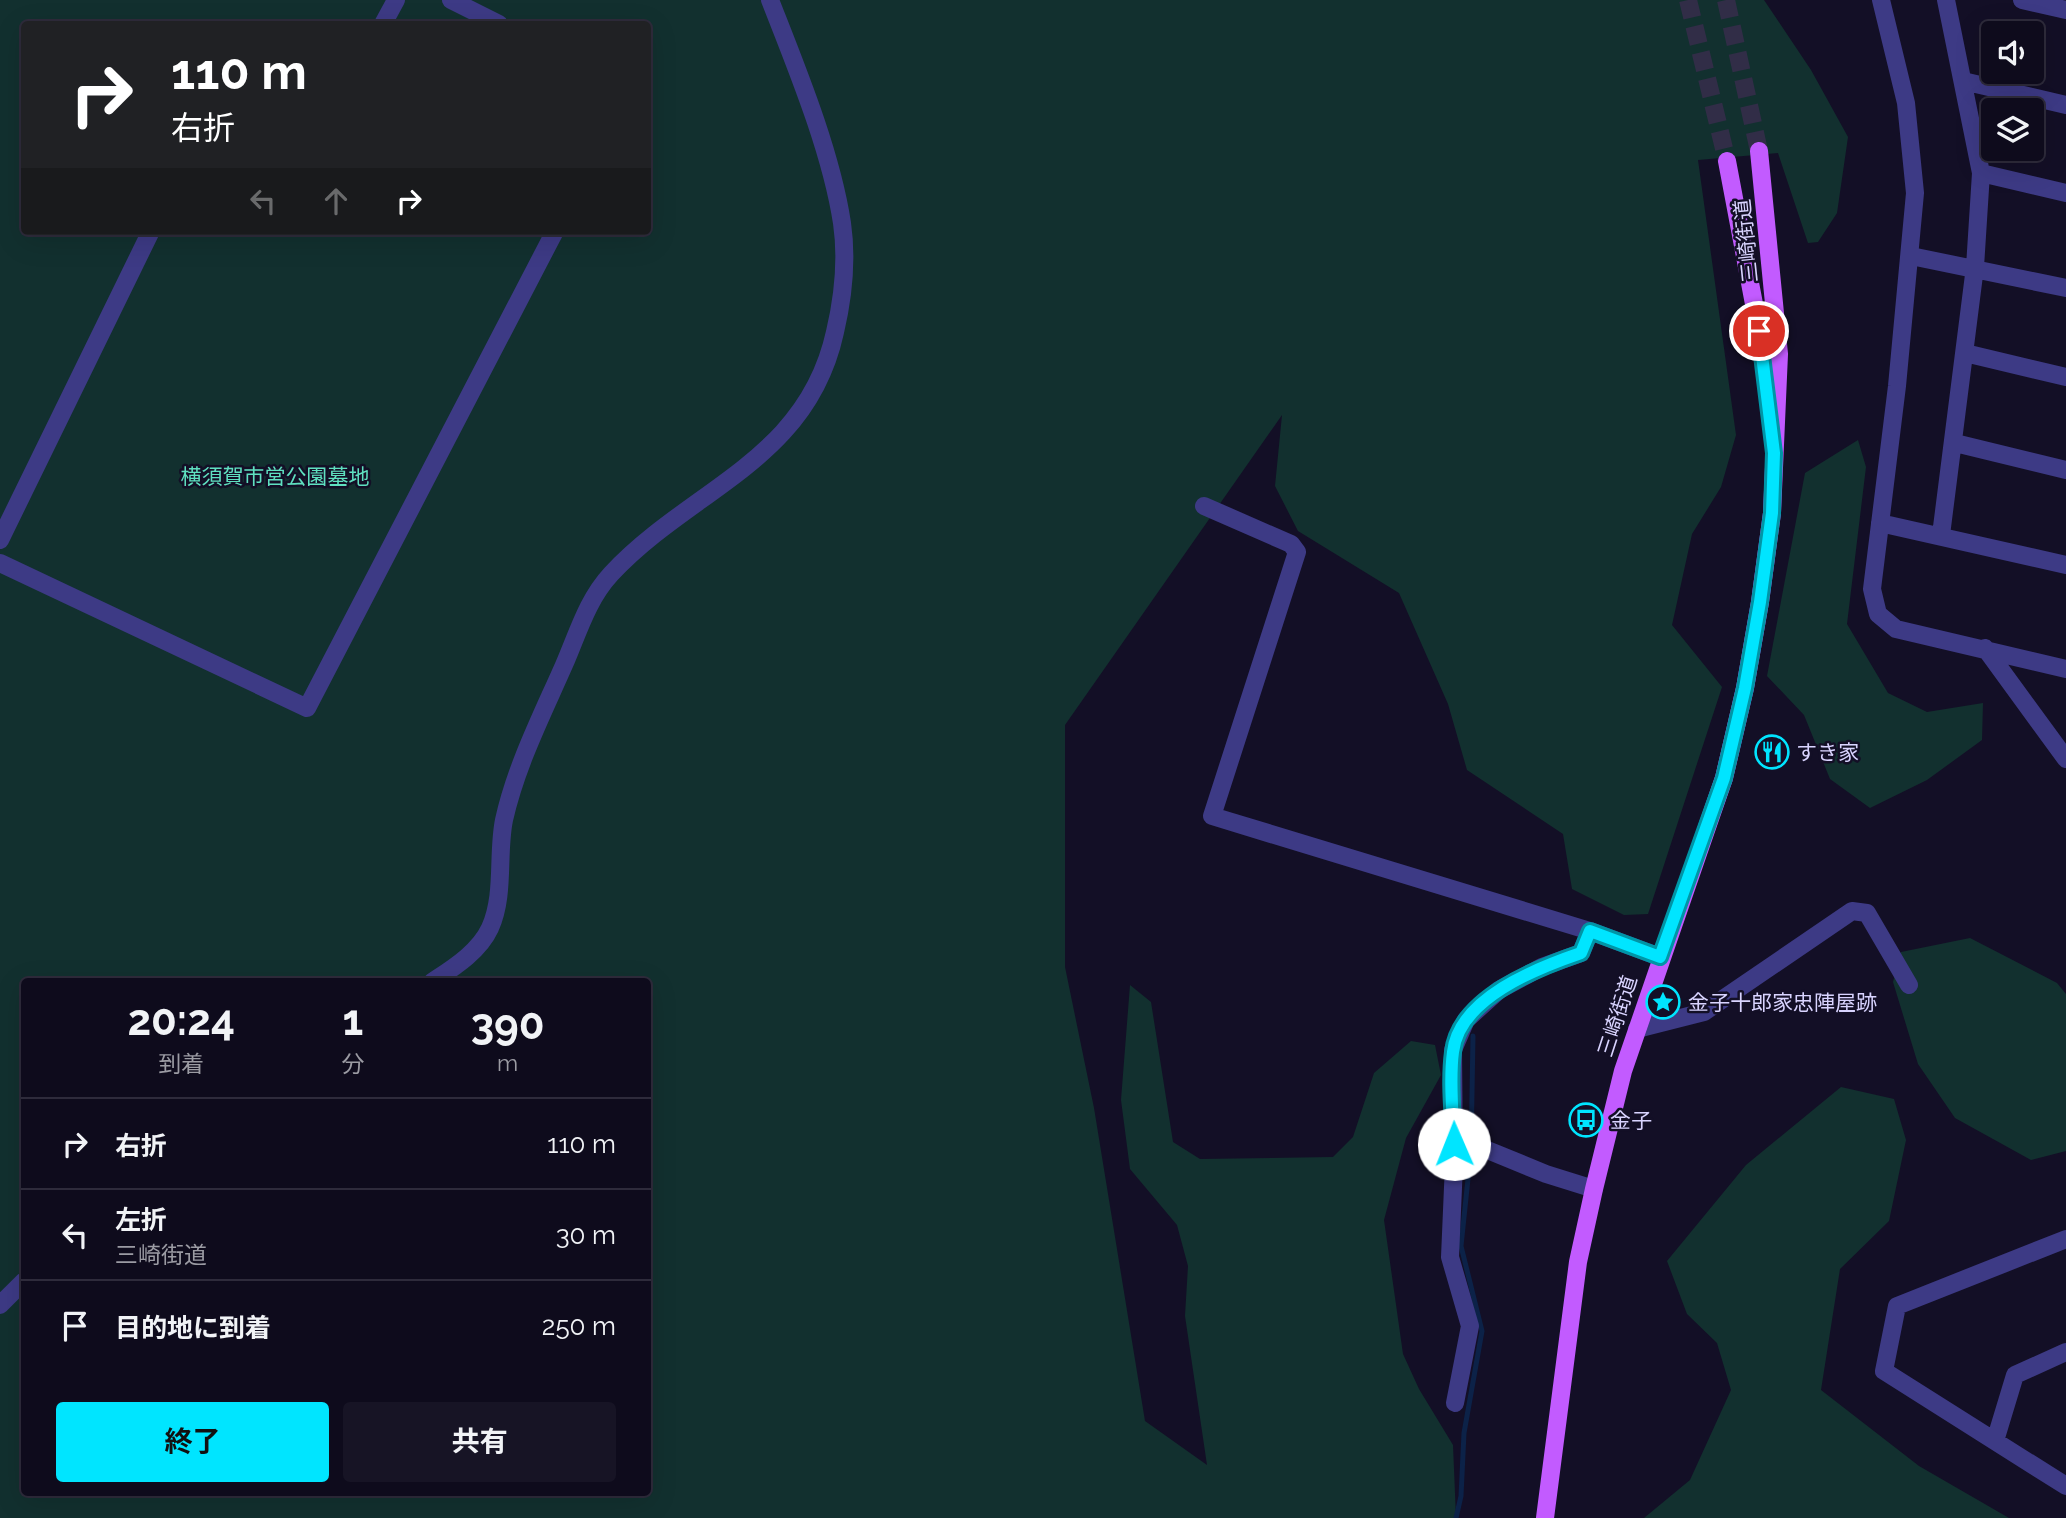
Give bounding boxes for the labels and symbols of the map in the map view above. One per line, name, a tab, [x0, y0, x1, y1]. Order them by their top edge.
street label: 三崎街道	[1729, 198, 1763, 284]
pin	[1729, 301, 1789, 361]
park label: 横須賀市営公園墓地	[181, 464, 370, 489]
restaurant icon: すき家	[1753, 733, 1791, 771]
place label: すき家	[1796, 740, 1859, 765]
street label: 三崎街道	[1592, 972, 1642, 1060]
place icon: 金子十郎家忠陣屋跡	[1644, 983, 1682, 1021]
place label: 金子十郎家忠陣屋跡	[1688, 990, 1877, 1015]
bus stop icon: 金子	[1567, 1101, 1605, 1139]
position arrow	[1417, 1107, 1491, 1181]
place label: 金子	[1610, 1108, 1652, 1133]

